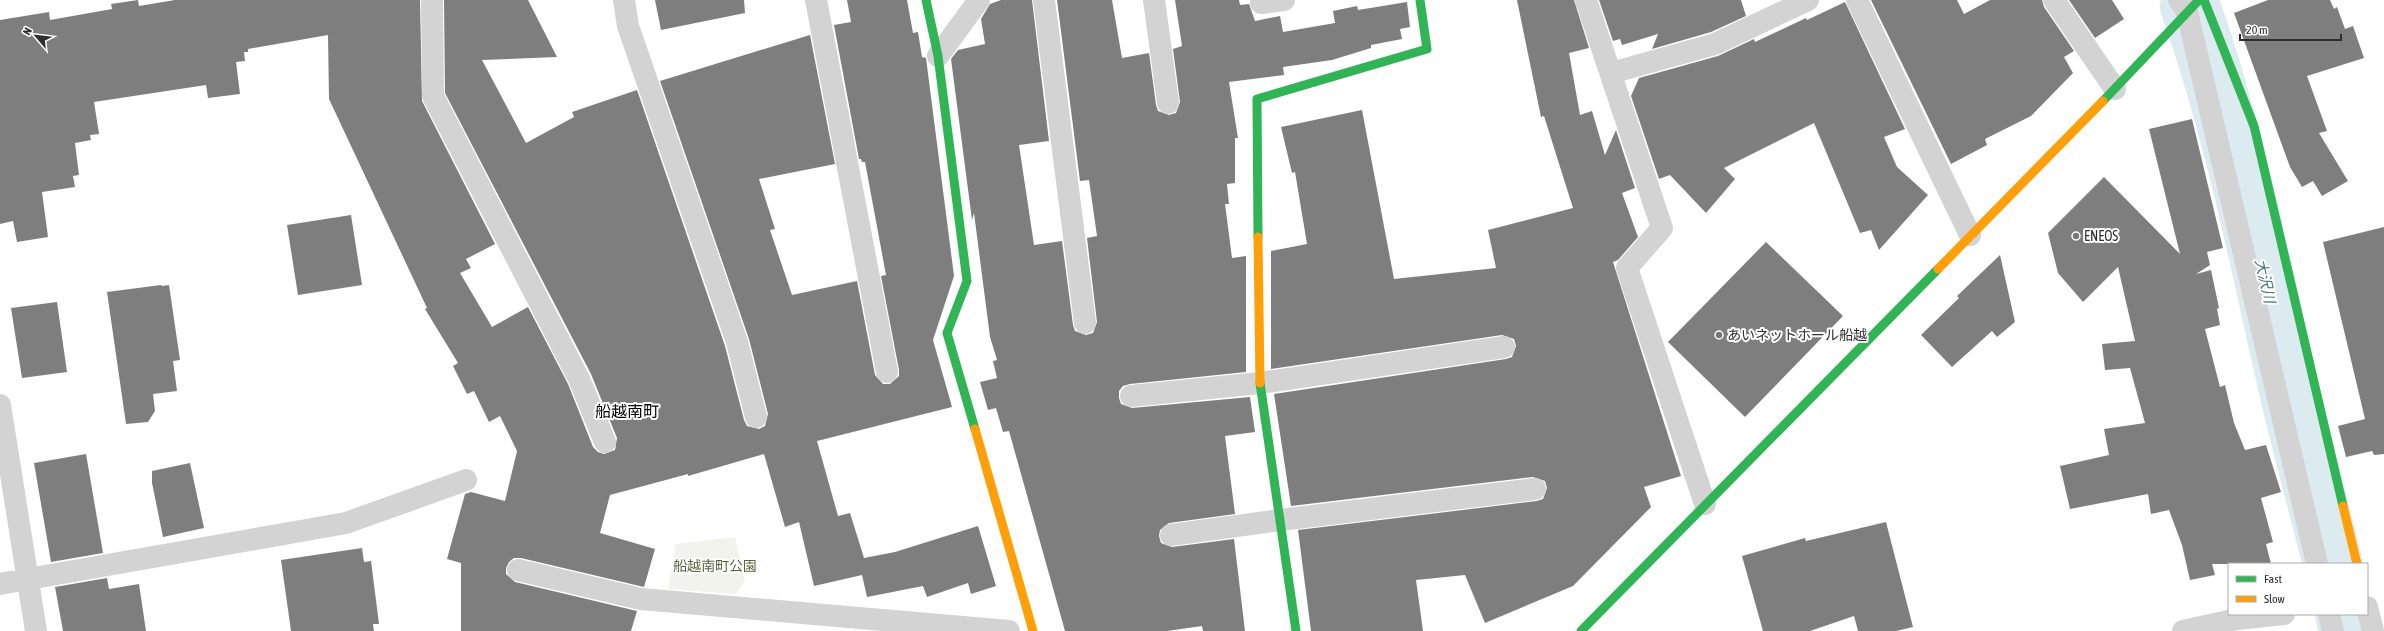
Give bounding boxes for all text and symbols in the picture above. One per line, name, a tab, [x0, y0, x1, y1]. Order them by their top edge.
north arrow	[16, 16, 56, 56]
scale bar	[2240, 16, 2341, 42]
text: 20 m	[2246, 23, 2268, 37]
text: N	[20, 26, 34, 37]
place label: ENEOS	[2084, 228, 2118, 244]
marker: ENEOS	[2071, 231, 2081, 241]
water label: 大沢川	[2252, 257, 2279, 307]
place label: あいネットホール船越	[1727, 327, 1867, 343]
marker: あいネットホール船越	[1714, 330, 1724, 340]
district label: 船越南町	[595, 402, 659, 420]
park label: 船越南町公園	[673, 558, 757, 574]
legend	[2228, 563, 2368, 615]
text: Fast	[2264, 572, 2282, 586]
text: Slow	[2264, 592, 2285, 606]

